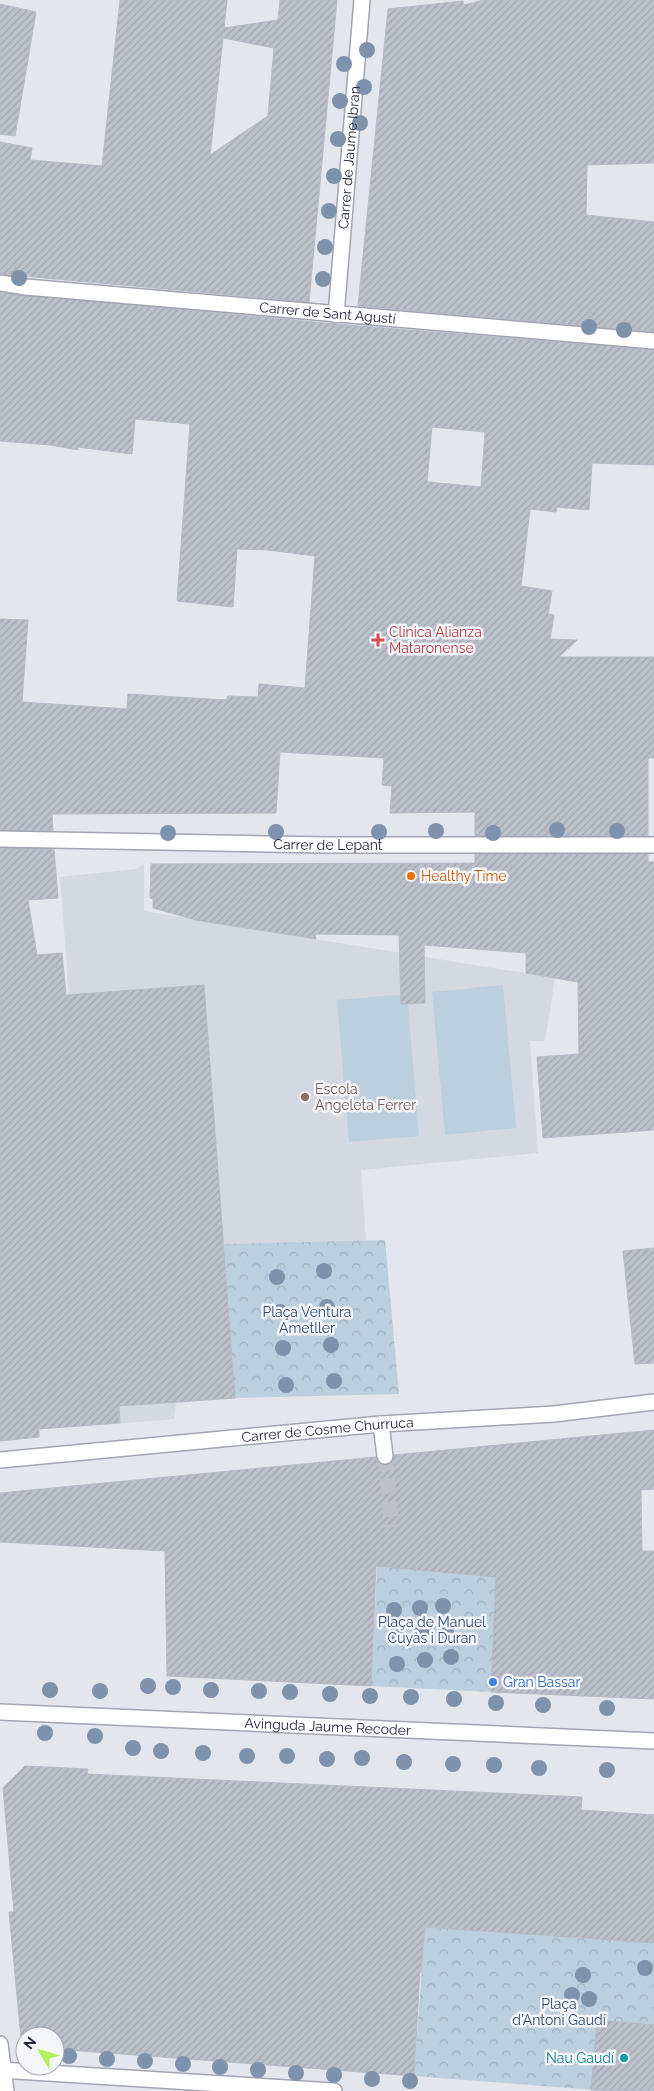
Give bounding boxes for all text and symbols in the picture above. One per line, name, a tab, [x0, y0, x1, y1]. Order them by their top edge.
street label: Carrer de Jaume Ibran	[335, 85, 363, 230]
street label: Carrer de Sant Agustí	[259, 299, 397, 327]
place label: Clinica Alianza Mataronense	[389, 624, 482, 656]
marker: Clinica Alianza Mataronense	[371, 633, 385, 647]
street label: Carrer de Lepant	[273, 836, 383, 853]
place label: Healthy Time	[421, 868, 507, 884]
marker: Healthy Time	[405, 870, 417, 882]
place label: Escola Angeleta Ferrer	[315, 1081, 416, 1113]
marker: Escola Angeleta Ferrer	[299, 1091, 311, 1103]
park label: Plaça Ventura Ametller	[263, 1304, 351, 1336]
street label: Carrer de Cosme Churruca	[241, 1414, 414, 1445]
park label: Plaça de Manuel Cuyàs i Duran	[378, 1614, 486, 1646]
place label: Gran Bassar	[503, 1674, 580, 1690]
marker: Gran Bassar	[487, 1676, 499, 1688]
street label: Avinguda Jaume Recoder	[244, 1715, 411, 1738]
park label: Plaça d'Antoni Gaudí	[512, 1996, 607, 2028]
north arrow	[15, 2026, 65, 2076]
text: N	[20, 2034, 39, 2052]
place label: Nau Gaudí	[546, 2050, 615, 2066]
marker: Nau Gaudí	[618, 2052, 630, 2064]

